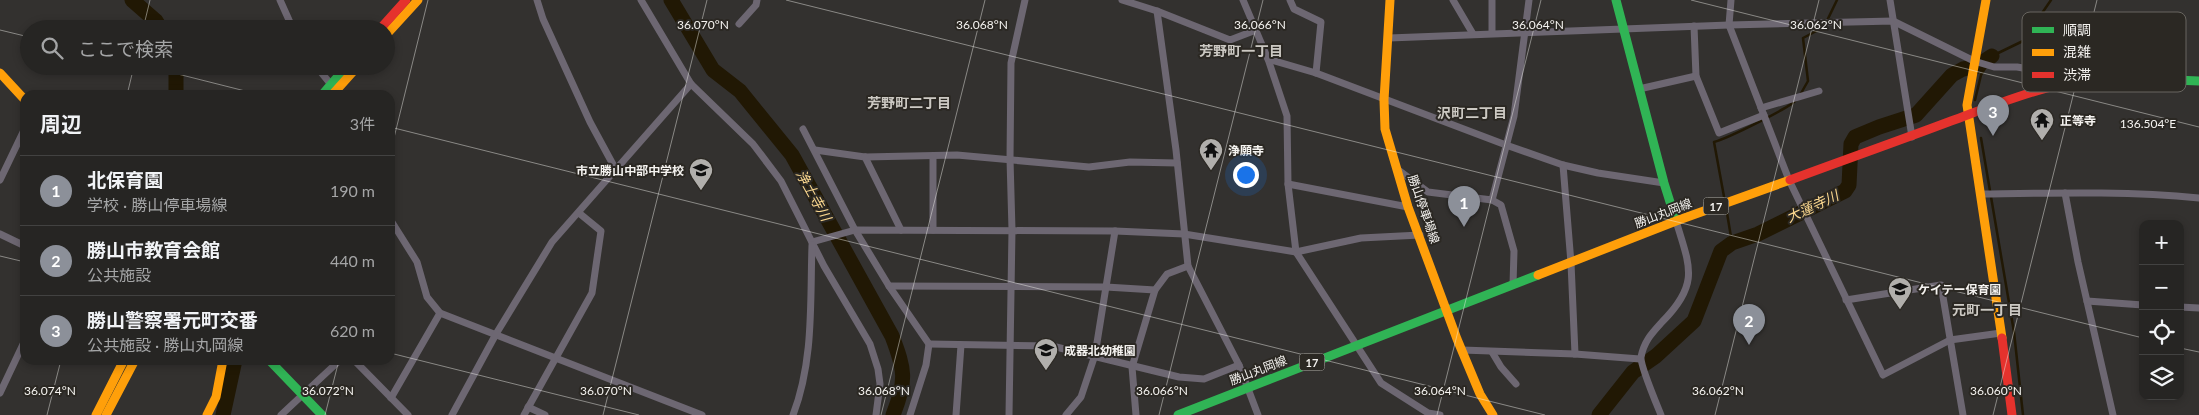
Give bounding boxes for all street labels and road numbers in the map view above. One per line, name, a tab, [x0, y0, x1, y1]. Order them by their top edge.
street label: 勝山停車場線	[1405, 173, 1443, 245]
street label: 勝山丸岡線	[1632, 195, 1694, 231]
road number: 17	[1704, 198, 1728, 215]
street label: 勝山丸岡線	[1227, 352, 1289, 388]
road number: 17	[1300, 354, 1324, 371]

